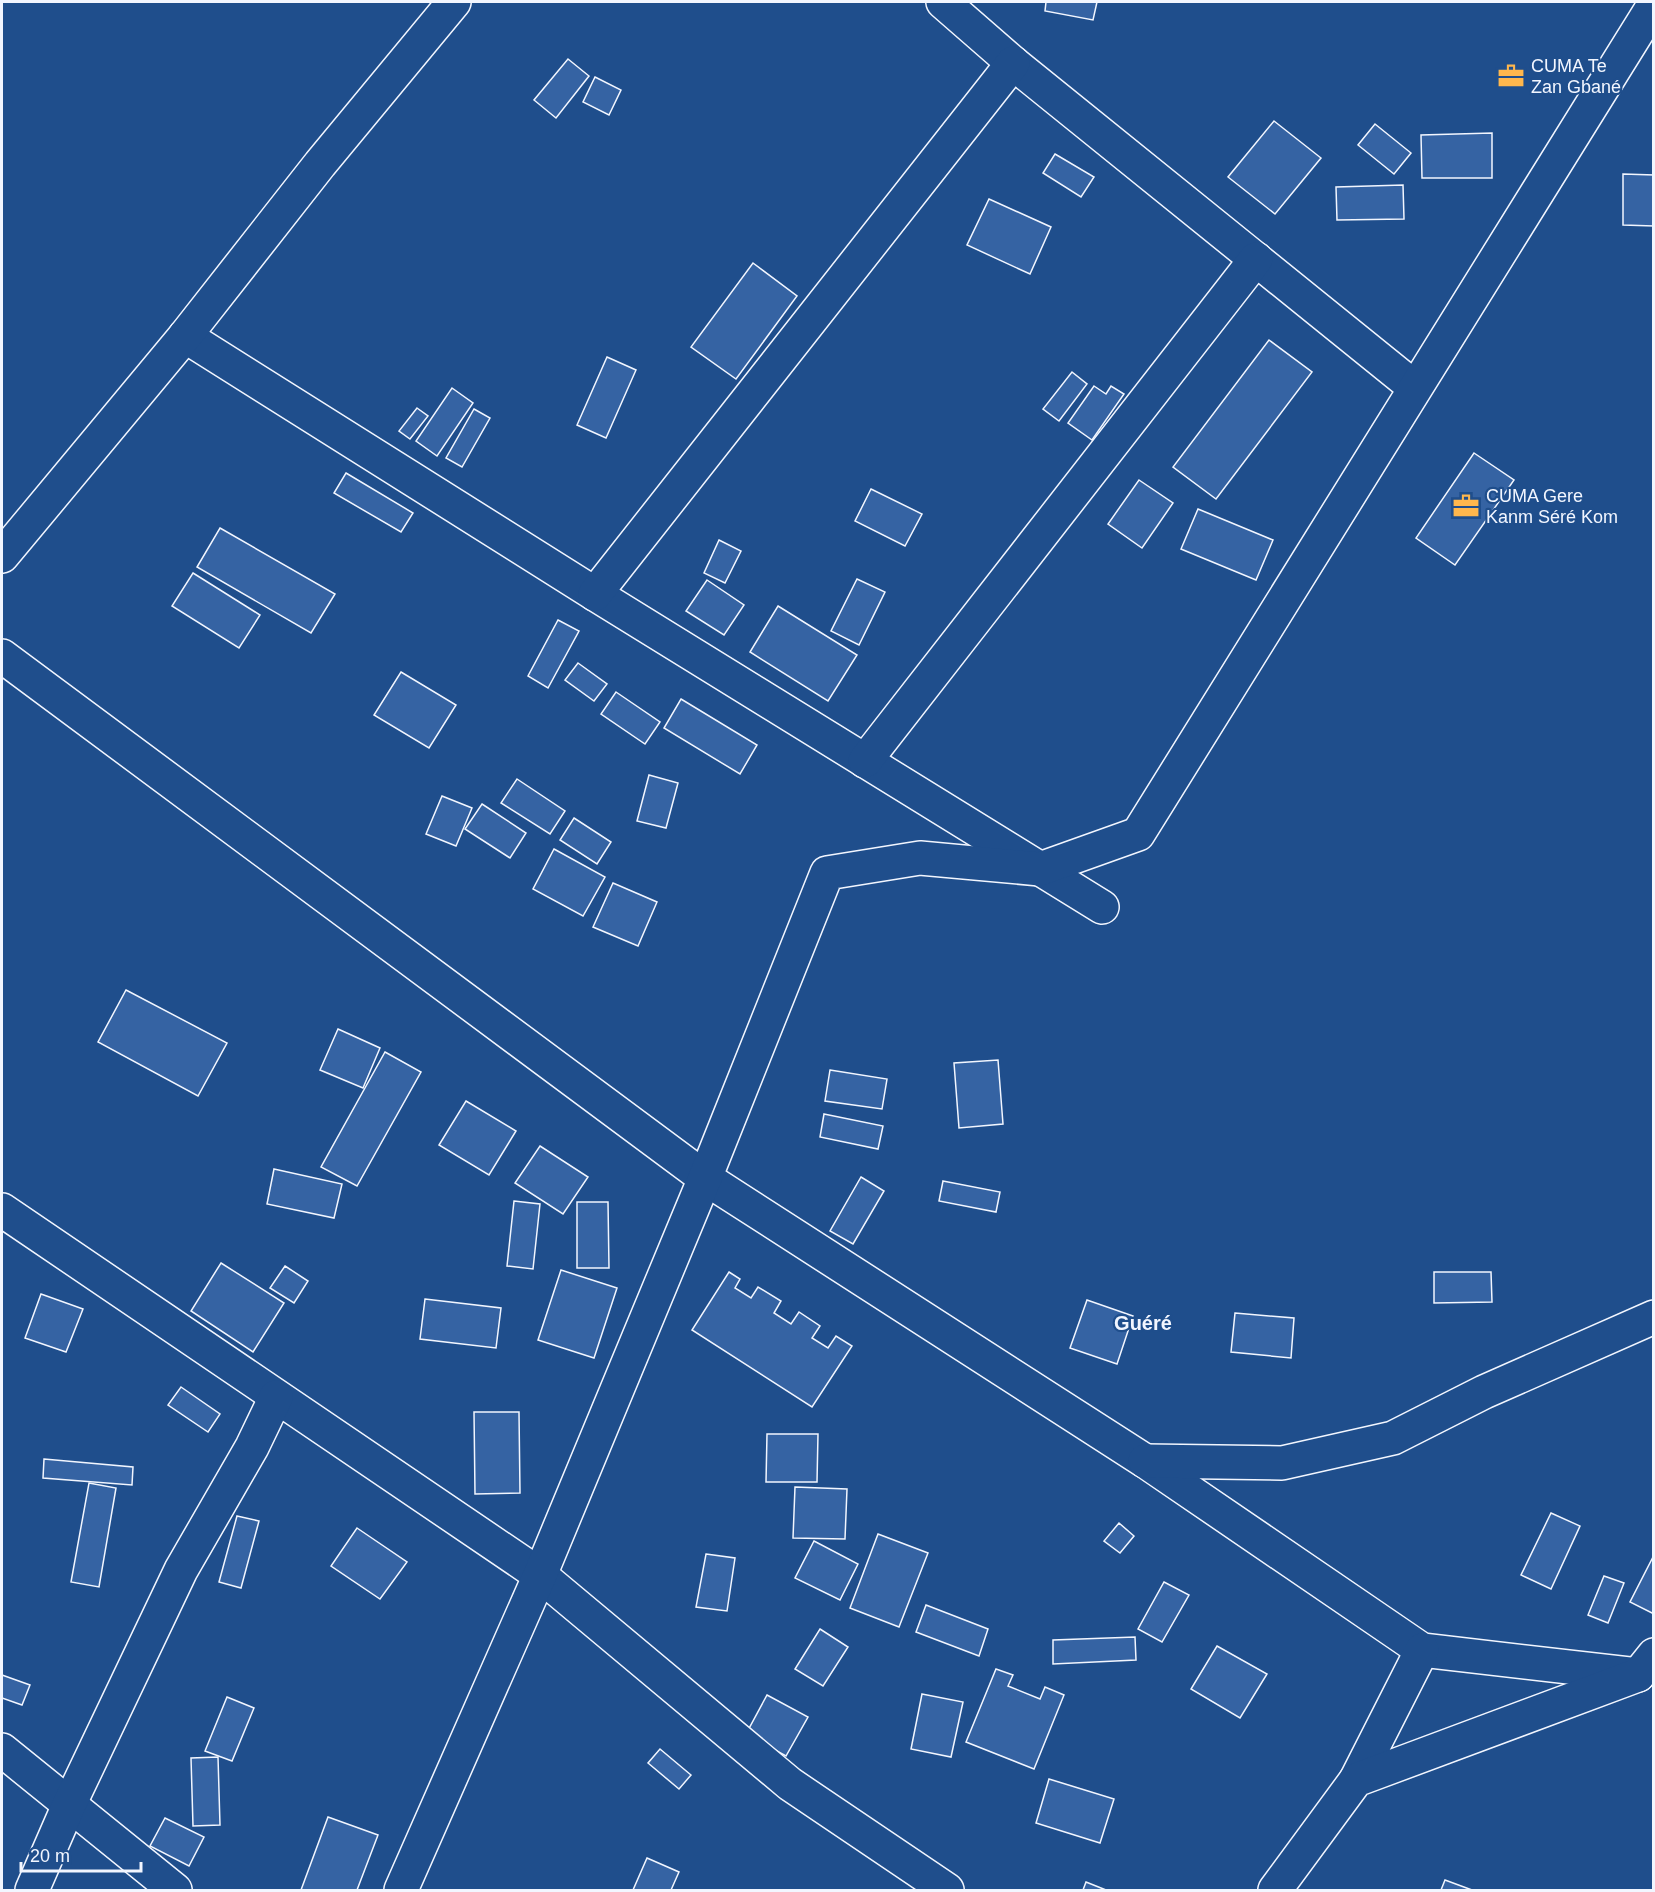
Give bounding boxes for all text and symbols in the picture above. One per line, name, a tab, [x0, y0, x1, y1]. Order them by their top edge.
place label: CUMA Te Zan Gbané	[1531, 56, 1621, 97]
office icon: CUMA Te Zan Gbané	[1496, 61, 1526, 91]
place label: CUMA Gere Kanm Séré Kom	[1486, 486, 1618, 527]
office icon: CUMA Gere Kanm Séré Kom	[1451, 491, 1481, 521]
district label: Guéré	[1114, 1312, 1172, 1334]
scale bar	[21, 1835, 141, 1873]
text: 20 m	[30, 1846, 70, 1866]

